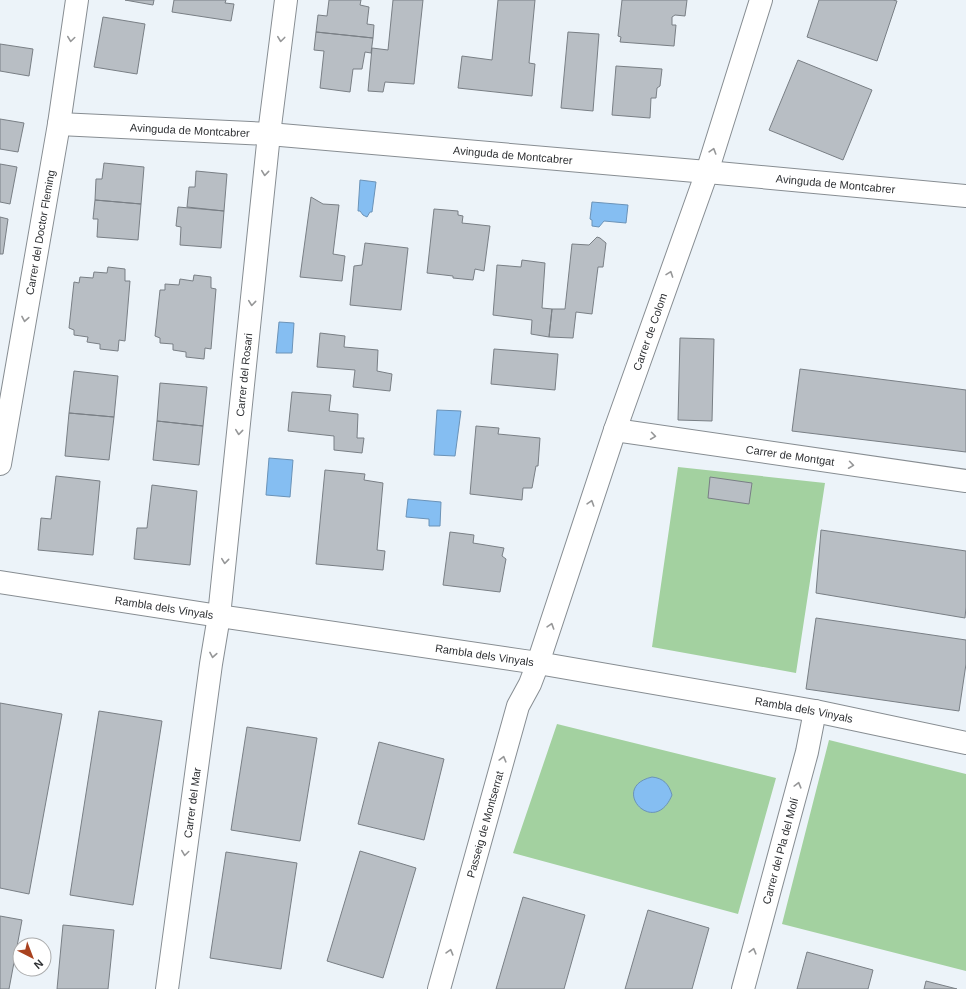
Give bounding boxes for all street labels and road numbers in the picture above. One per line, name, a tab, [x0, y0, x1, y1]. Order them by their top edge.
street label: Avinguda de Montcabrer	[130, 121, 250, 139]
street label: Avinguda de Montcabrer	[453, 144, 573, 166]
street label: Carrer del Doctor Fleming	[23, 169, 57, 296]
street label: Avinguda de Montcabrer	[775, 172, 896, 195]
street label: Carrer de Colom	[631, 291, 669, 372]
street label: Carrer del Rosari	[234, 333, 254, 417]
street label: Carrer de Montgat	[745, 443, 835, 468]
street label: Rambla dels Vinyals	[114, 594, 215, 621]
street label: Rambla dels Vinyals	[434, 642, 535, 668]
street label: Rambla dels Vinyals	[754, 695, 854, 725]
street label: Carrer del Mar	[182, 766, 203, 839]
street label: Passeig de Montserrat	[464, 770, 506, 879]
street label: Carrer del Pla del Molí	[760, 796, 800, 905]

